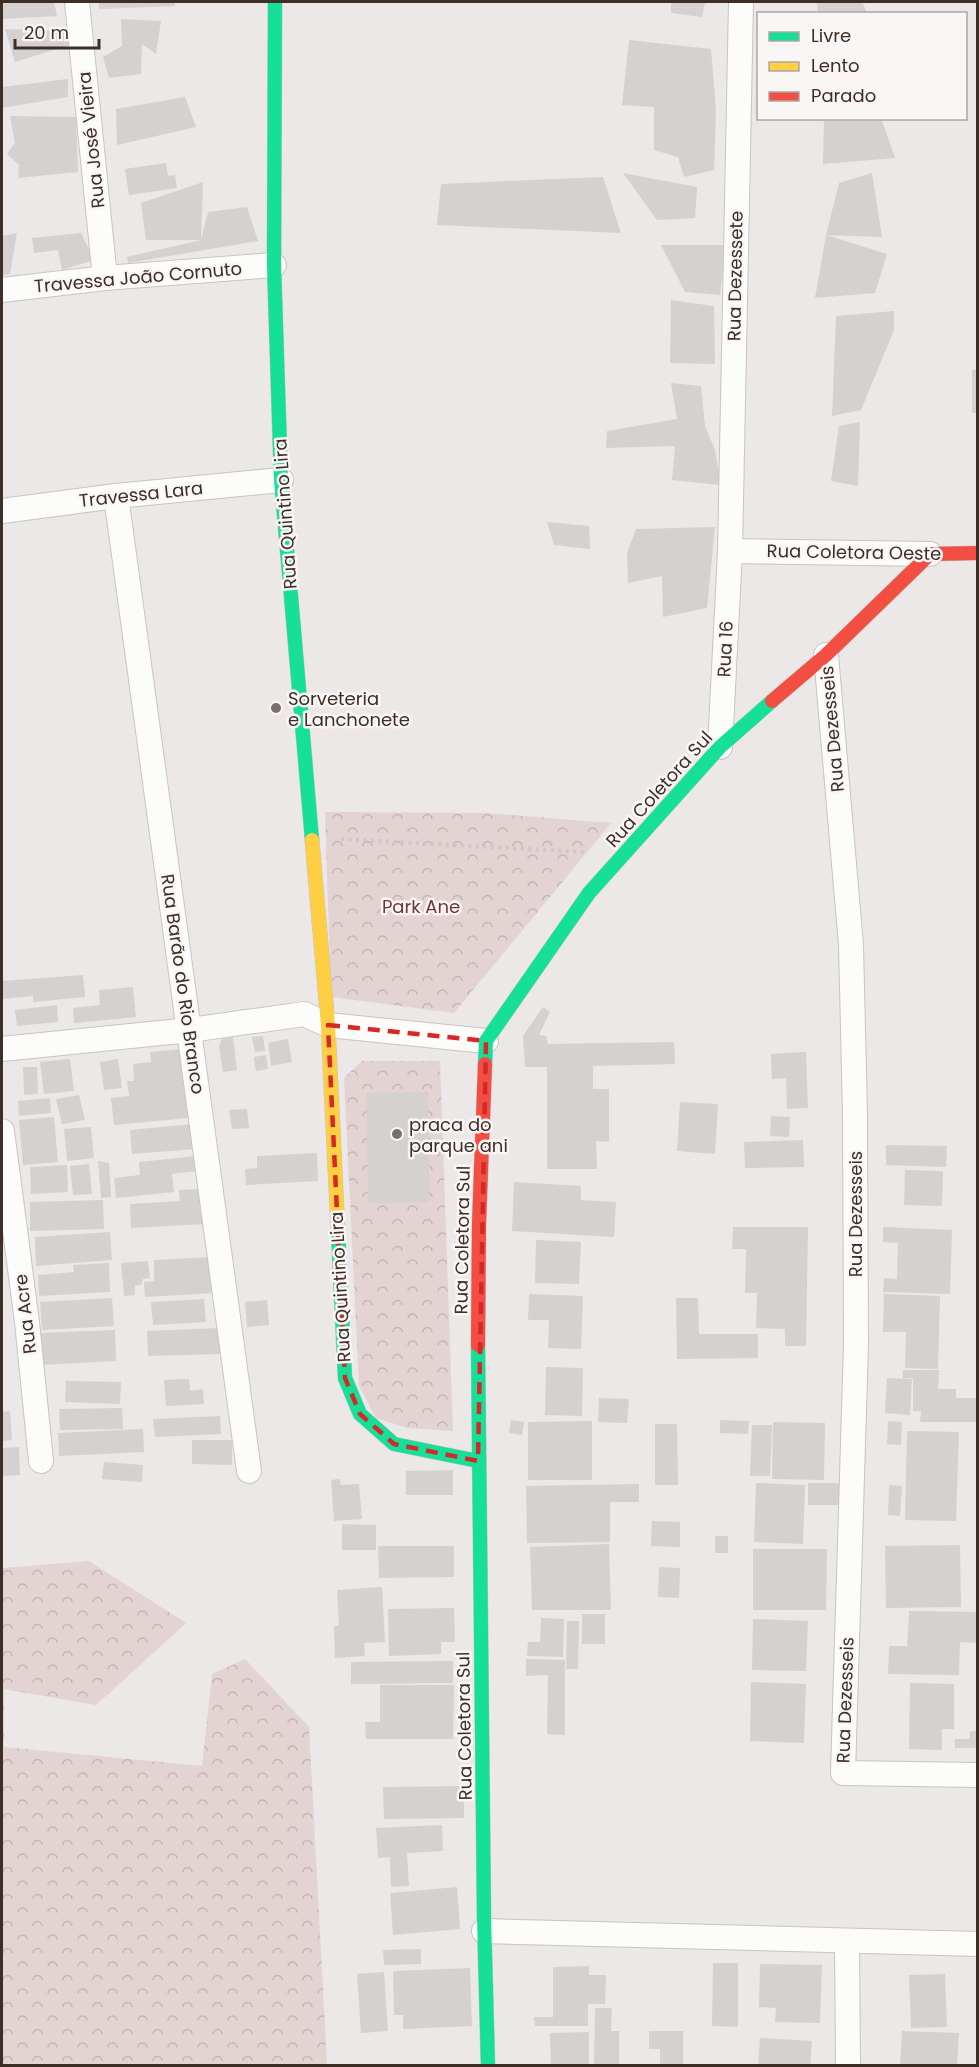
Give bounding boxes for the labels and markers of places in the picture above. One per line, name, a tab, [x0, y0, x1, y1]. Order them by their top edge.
place label: Sorveteria e Lanchonete	[288, 686, 410, 732]
marker: Sorveteria e Lanchonete	[269, 701, 283, 715]
place label: praca do parque ani	[409, 1112, 508, 1158]
marker: praca do parque ani	[390, 1127, 404, 1141]

